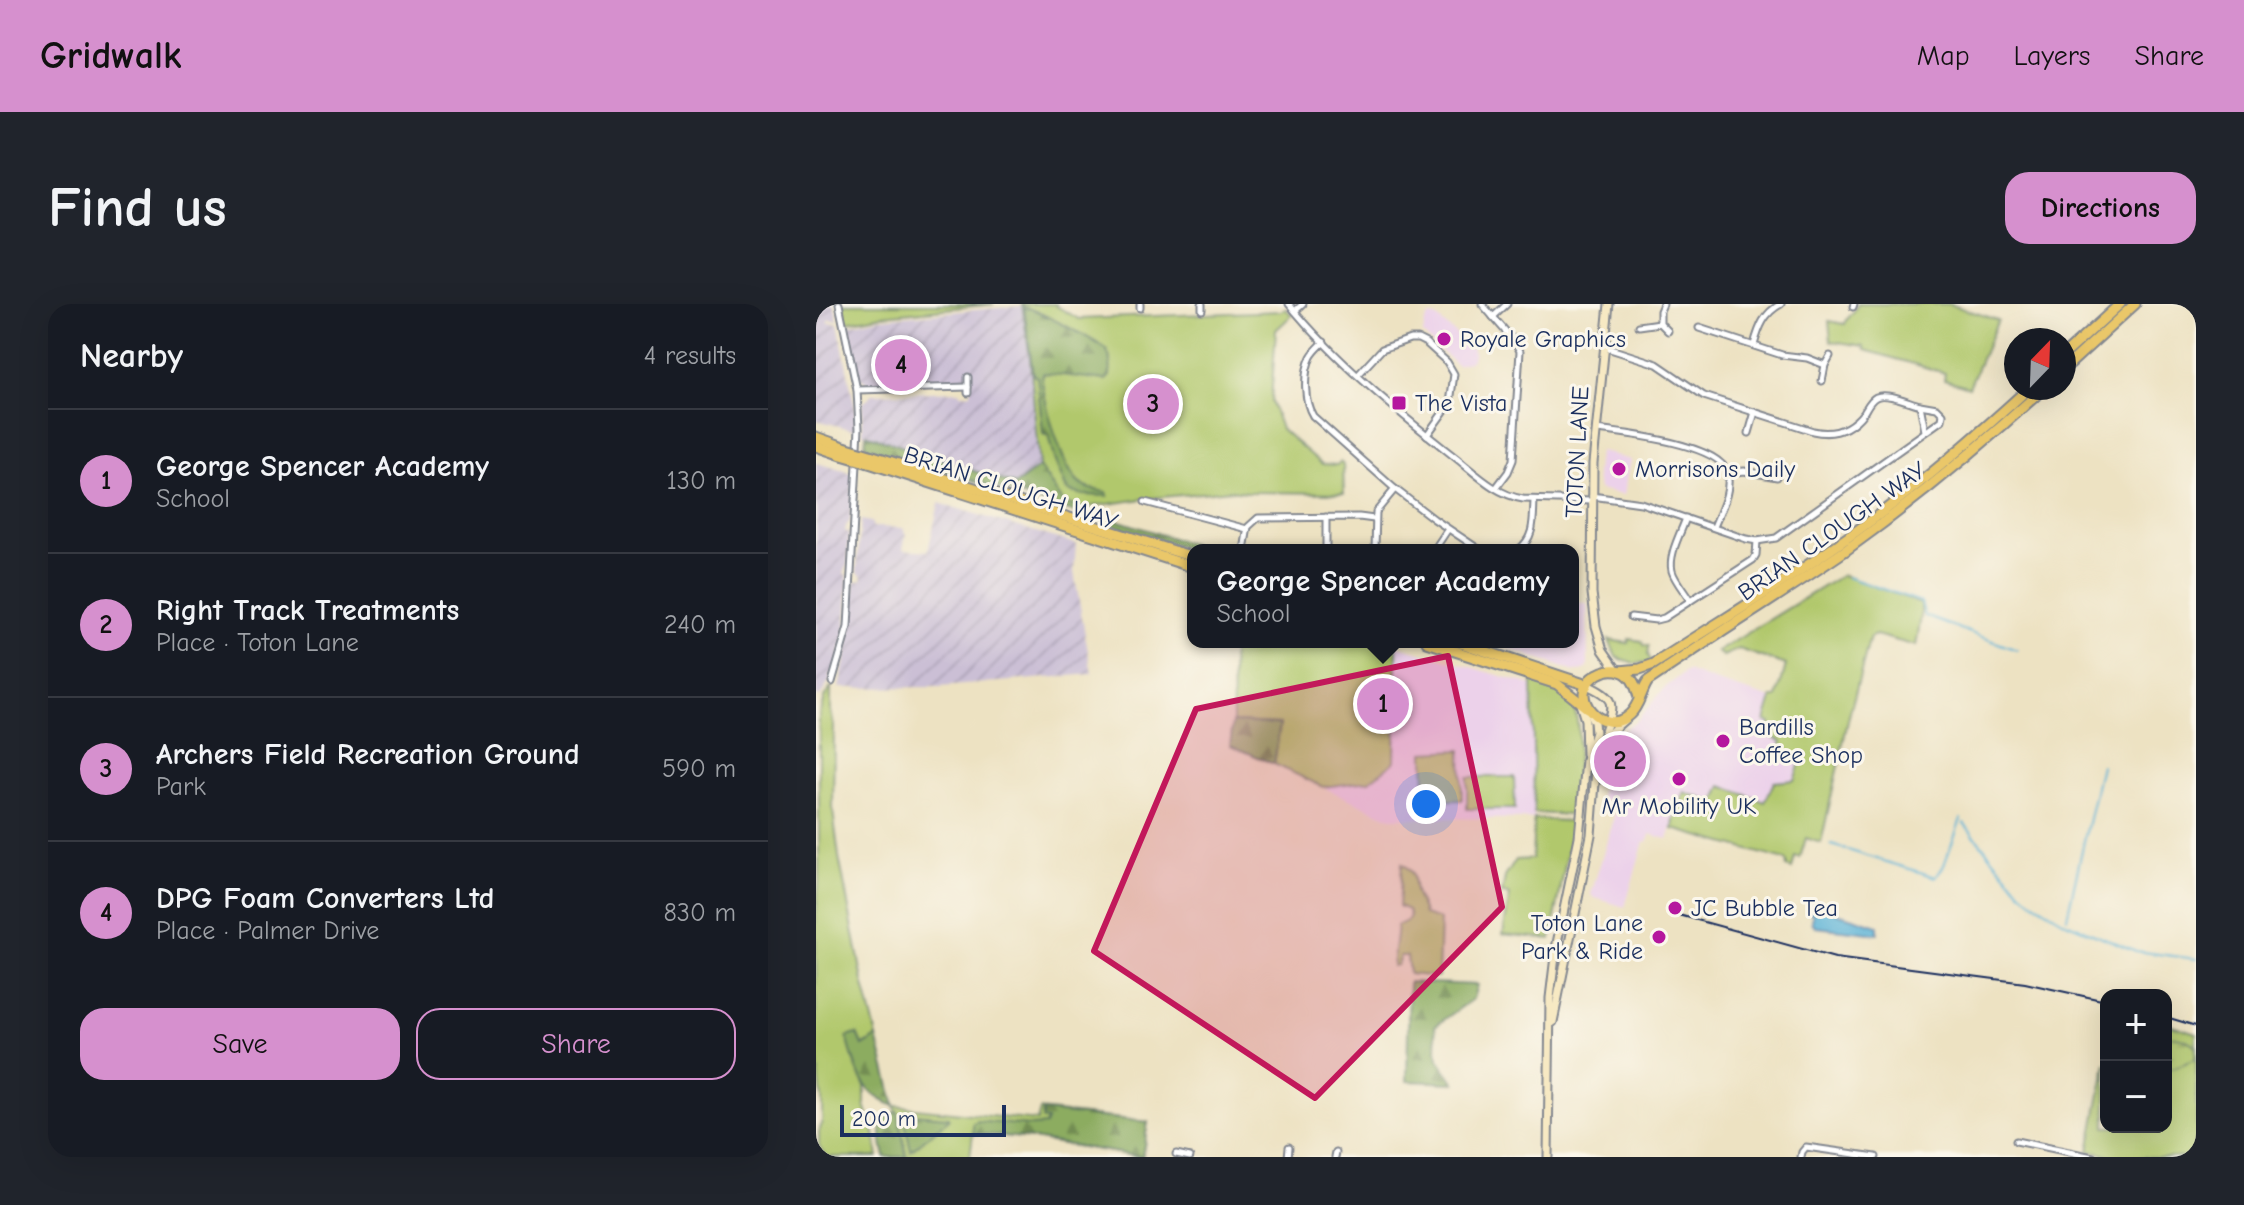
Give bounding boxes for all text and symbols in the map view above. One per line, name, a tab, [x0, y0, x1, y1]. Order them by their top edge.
text: Gridwalk	[40, 34, 182, 78]
text: Map	[1917, 40, 1970, 72]
text: Layers	[2014, 40, 2090, 72]
text: Share	[2134, 40, 2204, 72]
button: Directions	[2005, 172, 2196, 244]
text: Find us	[48, 176, 227, 240]
place label: Royale Graphics	[1460, 325, 1626, 353]
north arrow	[2004, 328, 2076, 400]
marker: Royale Graphics	[1435, 330, 1453, 348]
pin: 4	[875, 335, 927, 395]
text: Nearby	[80, 336, 183, 376]
text: 4 results	[644, 341, 736, 371]
pin: 3	[1127, 374, 1179, 434]
street label: TOTON LANE	[1560, 385, 1594, 519]
place label: The Vista	[1415, 389, 1507, 417]
marker: The Vista	[1390, 394, 1408, 412]
street label: BRIAN CLOUGH WAY	[901, 440, 1122, 536]
text: George Spencer Academy	[156, 449, 489, 484]
place label: Morrisons Daily	[1635, 455, 1795, 483]
street label: BRIAN CLOUGH WAY	[1733, 455, 1932, 606]
marker: Morrisons Daily	[1610, 460, 1628, 478]
text: 1	[101, 466, 111, 496]
text: 130 m	[667, 466, 736, 496]
text: School	[156, 484, 230, 514]
popup	[1187, 544, 1579, 648]
text: George Spencer Academy	[1217, 564, 1550, 599]
text: Right Track Treatments	[156, 593, 459, 628]
text: School	[1217, 599, 1291, 629]
text: 2	[100, 610, 112, 640]
text: 240 m	[664, 610, 736, 640]
text: Place · Toton Lane	[156, 628, 359, 658]
pin: 1	[1357, 674, 1409, 734]
place label: Bardills Coffee Shop	[1739, 713, 1863, 769]
pin: 2	[1594, 731, 1646, 791]
marker: Bardills Coffee Shop	[1714, 732, 1732, 750]
text: Archers Field Recreation Ground	[156, 737, 580, 772]
text: 3	[100, 754, 112, 784]
text: 590 m	[662, 754, 736, 784]
marker: Mr Mobility UK	[1670, 770, 1688, 788]
text: Park	[156, 772, 206, 802]
your location	[1406, 784, 1446, 824]
place label: Mr Mobility UK	[1601, 792, 1757, 820]
text: DPG Foam Converters Ltd	[156, 881, 494, 916]
place label: JC Bubble Tea	[1691, 894, 1838, 922]
text: 4	[100, 898, 112, 928]
text: 830 m	[663, 898, 736, 928]
marker: JC Bubble Tea	[1666, 899, 1684, 917]
place label: Toton Lane Park & Ride	[1521, 909, 1643, 965]
text: Place · Palmer Drive	[156, 916, 379, 946]
marker: Toton Lane Park & Ride	[1650, 928, 1668, 946]
map controls	[2100, 989, 2172, 1133]
button: +	[2100, 989, 2172, 1061]
button: Save	[80, 1008, 400, 1080]
button: Share	[416, 1008, 736, 1080]
button: −	[2100, 1061, 2172, 1133]
scale bar	[840, 1101, 1006, 1137]
text: 200 m	[852, 1106, 916, 1132]

